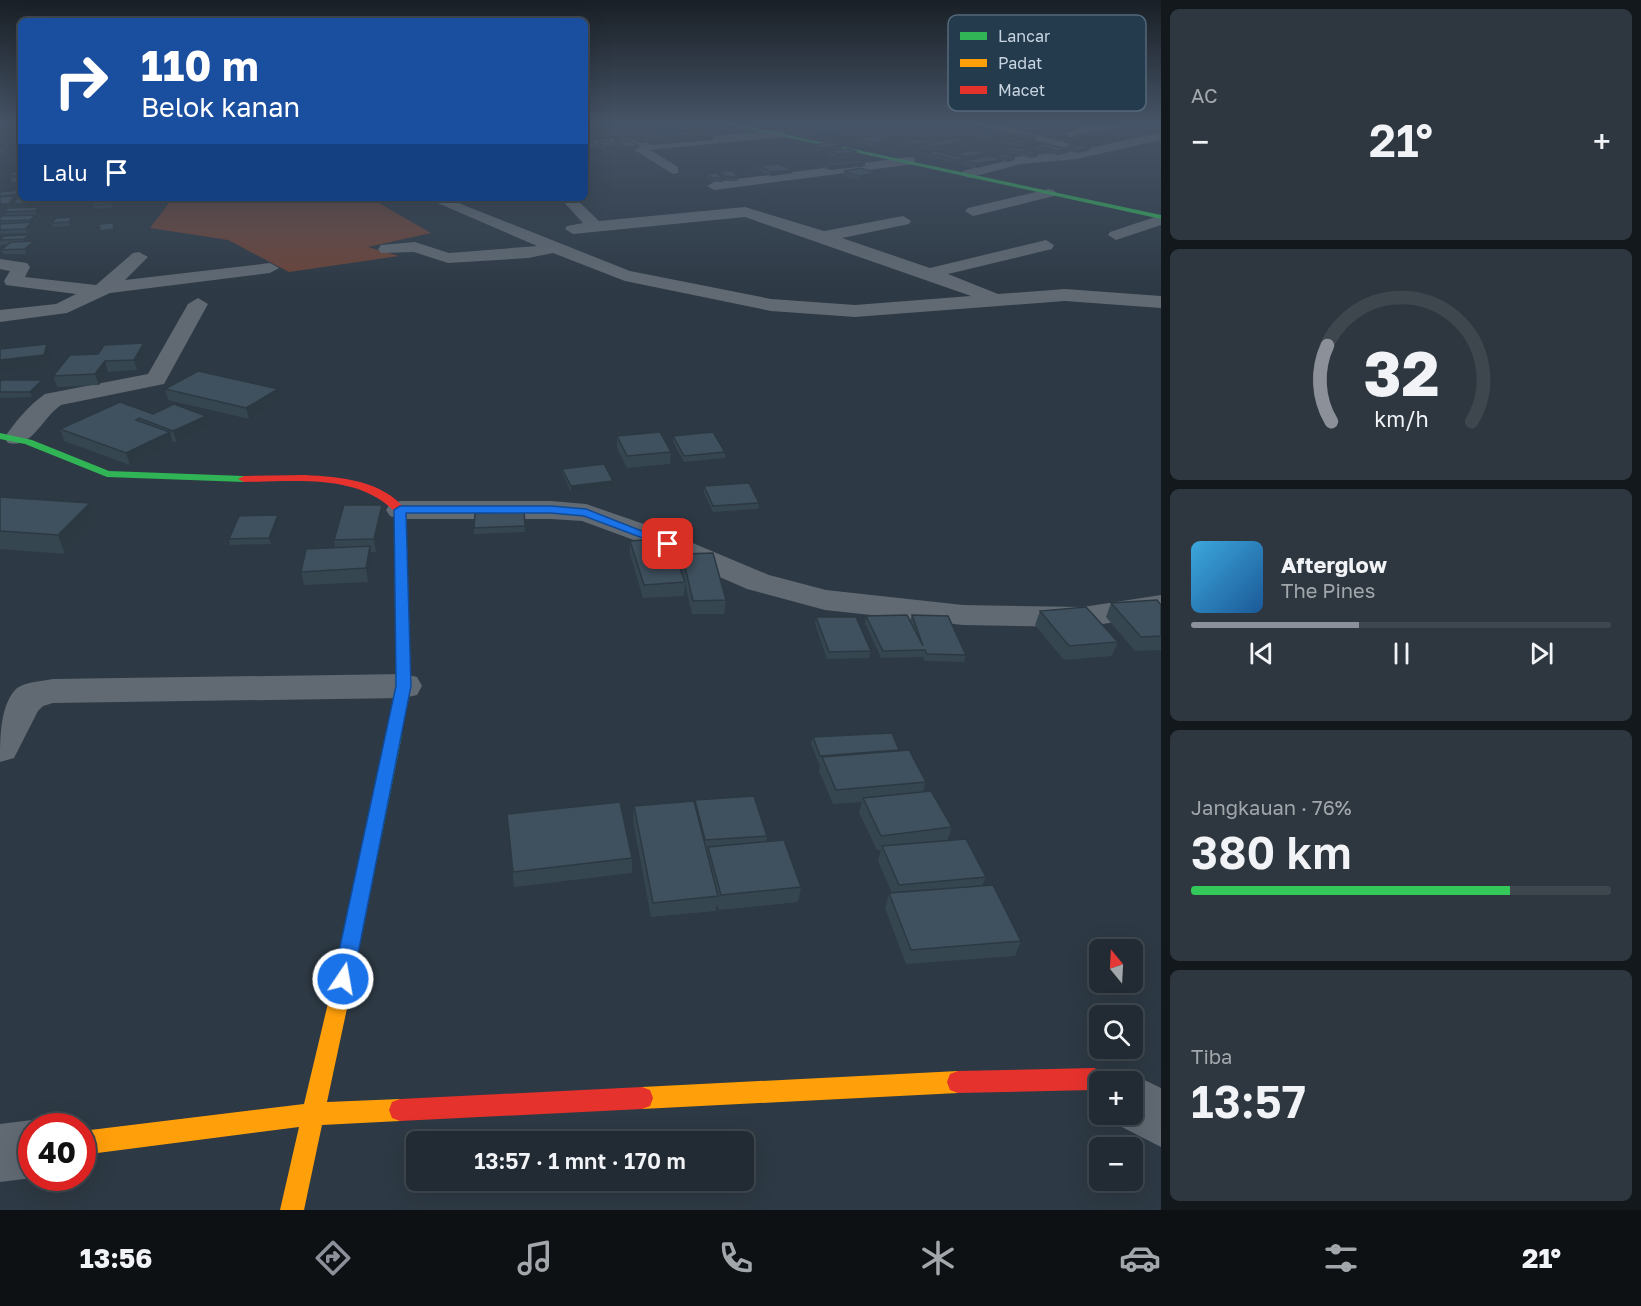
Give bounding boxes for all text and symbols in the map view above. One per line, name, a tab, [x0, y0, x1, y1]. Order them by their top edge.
legend	[948, 15, 1146, 111]
text: Lancar	[998, 26, 1050, 46]
text: 110 m	[141, 40, 259, 90]
icon: right	[42, 42, 120, 120]
text: Padat	[998, 53, 1042, 73]
text: Macet	[998, 80, 1045, 100]
text: AC	[1191, 83, 1218, 107]
text: Belok kanan	[141, 91, 300, 123]
text: 21°	[1369, 113, 1433, 167]
text: −	[1191, 122, 1209, 161]
text: +	[1593, 122, 1611, 161]
icon: arrive	[100, 156, 133, 189]
text: Lalu	[42, 159, 88, 186]
text: 32	[1363, 335, 1439, 410]
text: km/h	[1374, 406, 1428, 432]
pin	[642, 518, 693, 569]
icon: arrive	[651, 527, 684, 560]
text: Afterglow	[1281, 551, 1387, 578]
text: The Pines	[1281, 578, 1375, 602]
icon: previous	[1245, 637, 1278, 670]
icon: pause	[1385, 637, 1418, 670]
icon: next	[1525, 637, 1558, 670]
text: Jangkauan · 76%	[1191, 795, 1352, 819]
text: 380 km	[1191, 825, 1352, 879]
north arrow	[1089, 939, 1143, 993]
map controls	[1089, 939, 1143, 1191]
position arrow	[311, 947, 375, 1011]
button: search	[1089, 1005, 1143, 1059]
text: Tiba	[1191, 1044, 1232, 1068]
button: +	[1089, 1071, 1143, 1125]
text: 13:57	[1191, 1074, 1306, 1128]
speed limit sign: 40	[18, 1113, 96, 1191]
button: −	[1089, 1137, 1143, 1191]
text: 13:57 · 1 mnt · 170 m	[474, 1147, 686, 1174]
icon: directions	[312, 1237, 354, 1279]
icon: music	[514, 1237, 556, 1279]
icon: phone	[715, 1237, 757, 1279]
icon: climate	[917, 1237, 959, 1279]
icon: car	[1119, 1237, 1161, 1279]
icon: filters	[1320, 1237, 1362, 1279]
text: 13:56	[80, 1242, 152, 1274]
text: 21°	[1522, 1242, 1561, 1274]

